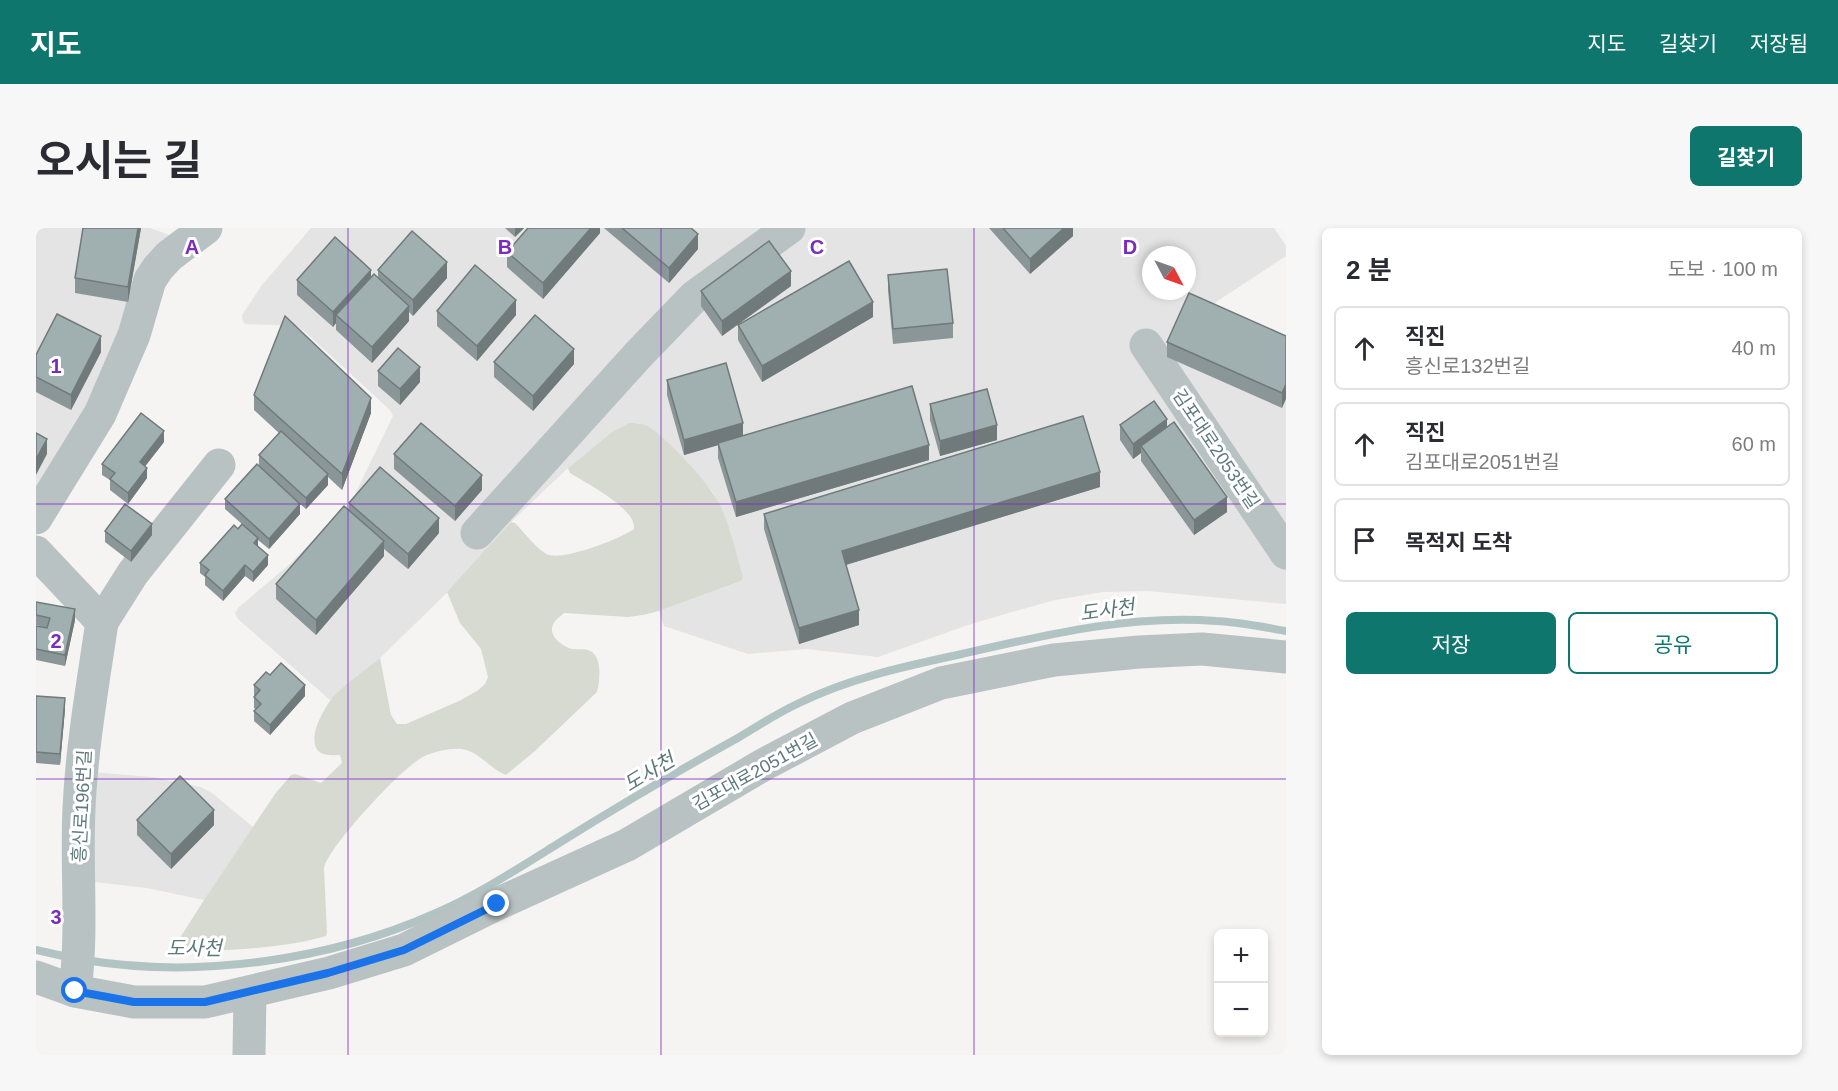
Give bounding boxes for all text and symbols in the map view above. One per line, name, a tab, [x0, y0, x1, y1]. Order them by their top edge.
text: 지도	[30, 29, 82, 60]
text: 지도	[1587, 32, 1626, 55]
text: 길찾기	[1659, 32, 1717, 55]
text: 저장됨	[1750, 32, 1808, 55]
button: 길찾기	[1690, 126, 1802, 186]
text: 오시는 길	[36, 137, 202, 184]
text: A	[185, 236, 199, 258]
text: B	[498, 236, 512, 258]
text: C	[810, 236, 824, 258]
text: D	[1123, 236, 1137, 258]
north arrow	[1142, 246, 1196, 300]
text: 2 분	[1346, 255, 1392, 285]
text: 도보 · 100 m	[1668, 258, 1778, 280]
text: 직진	[1405, 324, 1445, 349]
icon: ahead	[1348, 332, 1381, 365]
text: 40 m	[1732, 337, 1776, 359]
text: 1	[50, 355, 62, 377]
text: 흥신로132번길	[1405, 355, 1530, 377]
street label: 김포대로2053번길	[1169, 386, 1263, 512]
text: 직진	[1405, 420, 1445, 445]
icon: ahead	[1348, 428, 1381, 461]
text: 60 m	[1732, 433, 1776, 455]
text: 김포대로2051번길	[1405, 451, 1560, 473]
icon: arrive	[1348, 524, 1381, 557]
text: 목적지 도착	[1405, 530, 1512, 555]
water label: 도사천	[1078, 595, 1138, 625]
button: 저장	[1346, 612, 1556, 674]
button: 공유	[1568, 612, 1778, 674]
text: 2	[50, 630, 62, 652]
street label: 김포대로2051번길	[689, 729, 821, 815]
water label: 도사천	[620, 747, 681, 796]
street label: 흥신로196번길	[69, 749, 95, 863]
route end	[483, 890, 509, 916]
text: 3	[50, 906, 62, 928]
map controls	[1214, 929, 1268, 1037]
button: +	[1214, 929, 1268, 983]
water label: 도사천	[166, 937, 224, 959]
route start	[61, 977, 87, 1003]
button: −	[1214, 983, 1268, 1037]

